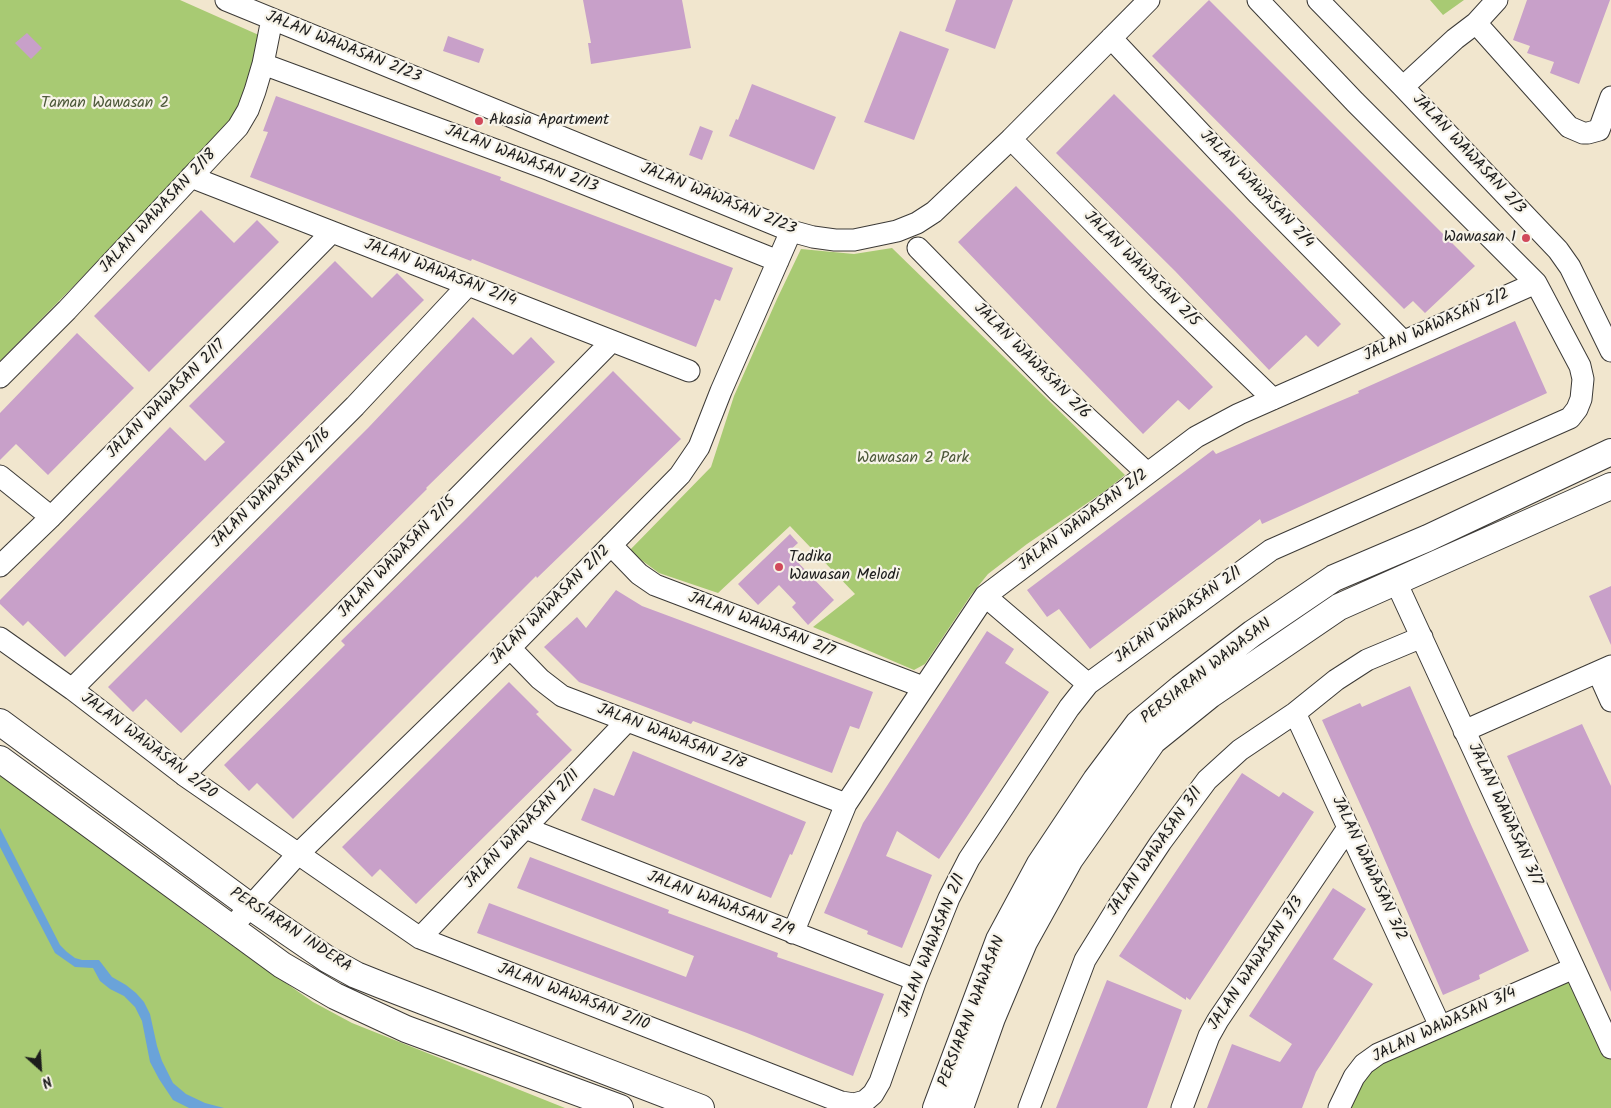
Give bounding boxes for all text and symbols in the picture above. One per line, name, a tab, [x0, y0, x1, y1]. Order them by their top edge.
street label: JALAN WAWASAN 2/23	[262, 8, 424, 88]
street label: JALAN WAWASAN 2/3	[1407, 91, 1529, 219]
park label: Taman Wawasan 2	[41, 94, 169, 114]
place label: Akasia Apartment	[489, 111, 609, 131]
marker: Akasia Apartment	[473, 115, 485, 127]
street label: JALAN WAWASAN 2/13	[442, 122, 600, 198]
street label: JALAN WAWASAN 2/4	[1195, 127, 1317, 253]
street label: JALAN WAWASAN 2/18	[97, 146, 221, 278]
street label: JALAN WAWASAN 2/23	[637, 160, 799, 240]
street label: JALAN WAWASAN 2/5	[1079, 208, 1203, 332]
place label: Wawasan 1	[1443, 228, 1516, 248]
marker: Wawasan 1	[1520, 232, 1532, 244]
street label: JALAN WAWASAN 2/14	[361, 236, 519, 312]
street label: JALAN WAWASAN 2/2	[1361, 285, 1513, 367]
street label: JALAN WAWASAN 2/6	[969, 300, 1093, 424]
street label: JALAN WAWASAN 2/17	[104, 337, 230, 463]
street label: JALAN WAWASAN 2/16	[208, 425, 336, 553]
park label: Wawasan 2 Park	[857, 449, 969, 469]
street label: JALAN WAWASAN 2/2	[1015, 466, 1153, 576]
street label: JALAN WAWASAN 2/15	[335, 493, 461, 623]
street label: JALAN WAWASAN 2/12	[487, 542, 615, 670]
place label: Tadika Wawasan Melodi	[789, 548, 899, 586]
marker: Tadika Wawasan Melodi	[773, 561, 785, 573]
street label: JALAN WAWASAN 2/1	[1112, 563, 1246, 669]
street label: JALAN WAWASAN 2/7	[685, 589, 837, 663]
street label: PERSIARAN WAWASAN	[1138, 615, 1276, 729]
street label: JALAN WAWASAN 2/20	[76, 690, 220, 804]
street label: JALAN WAWASAN 2/8	[594, 701, 748, 775]
street label: JALAN WAWASAN 3/7	[1463, 741, 1545, 889]
street label: JALAN WAWASAN 2/11	[461, 767, 585, 893]
street label: JALAN WAWASAN 3/1	[1104, 784, 1208, 920]
street label: JALAN WAWASAN 3/2	[1326, 794, 1410, 944]
street label: JALAN WAWASAN 2/9	[644, 868, 796, 942]
street label: JALAN WAWASAN 2/1	[895, 872, 971, 1020]
street label: PERSIARAN INDERA	[225, 884, 355, 978]
street label: JALAN WAWASAN 3/3	[1205, 894, 1309, 1034]
street label: PERSIARAN WAWASAN	[935, 934, 1011, 1090]
street label: JALAN WAWASAN 2/10	[494, 960, 652, 1036]
street label: JALAN WAWASAN 3/4	[1370, 984, 1520, 1068]
north arrow	[15, 1043, 65, 1093]
text: N	[38, 1070, 55, 1093]

